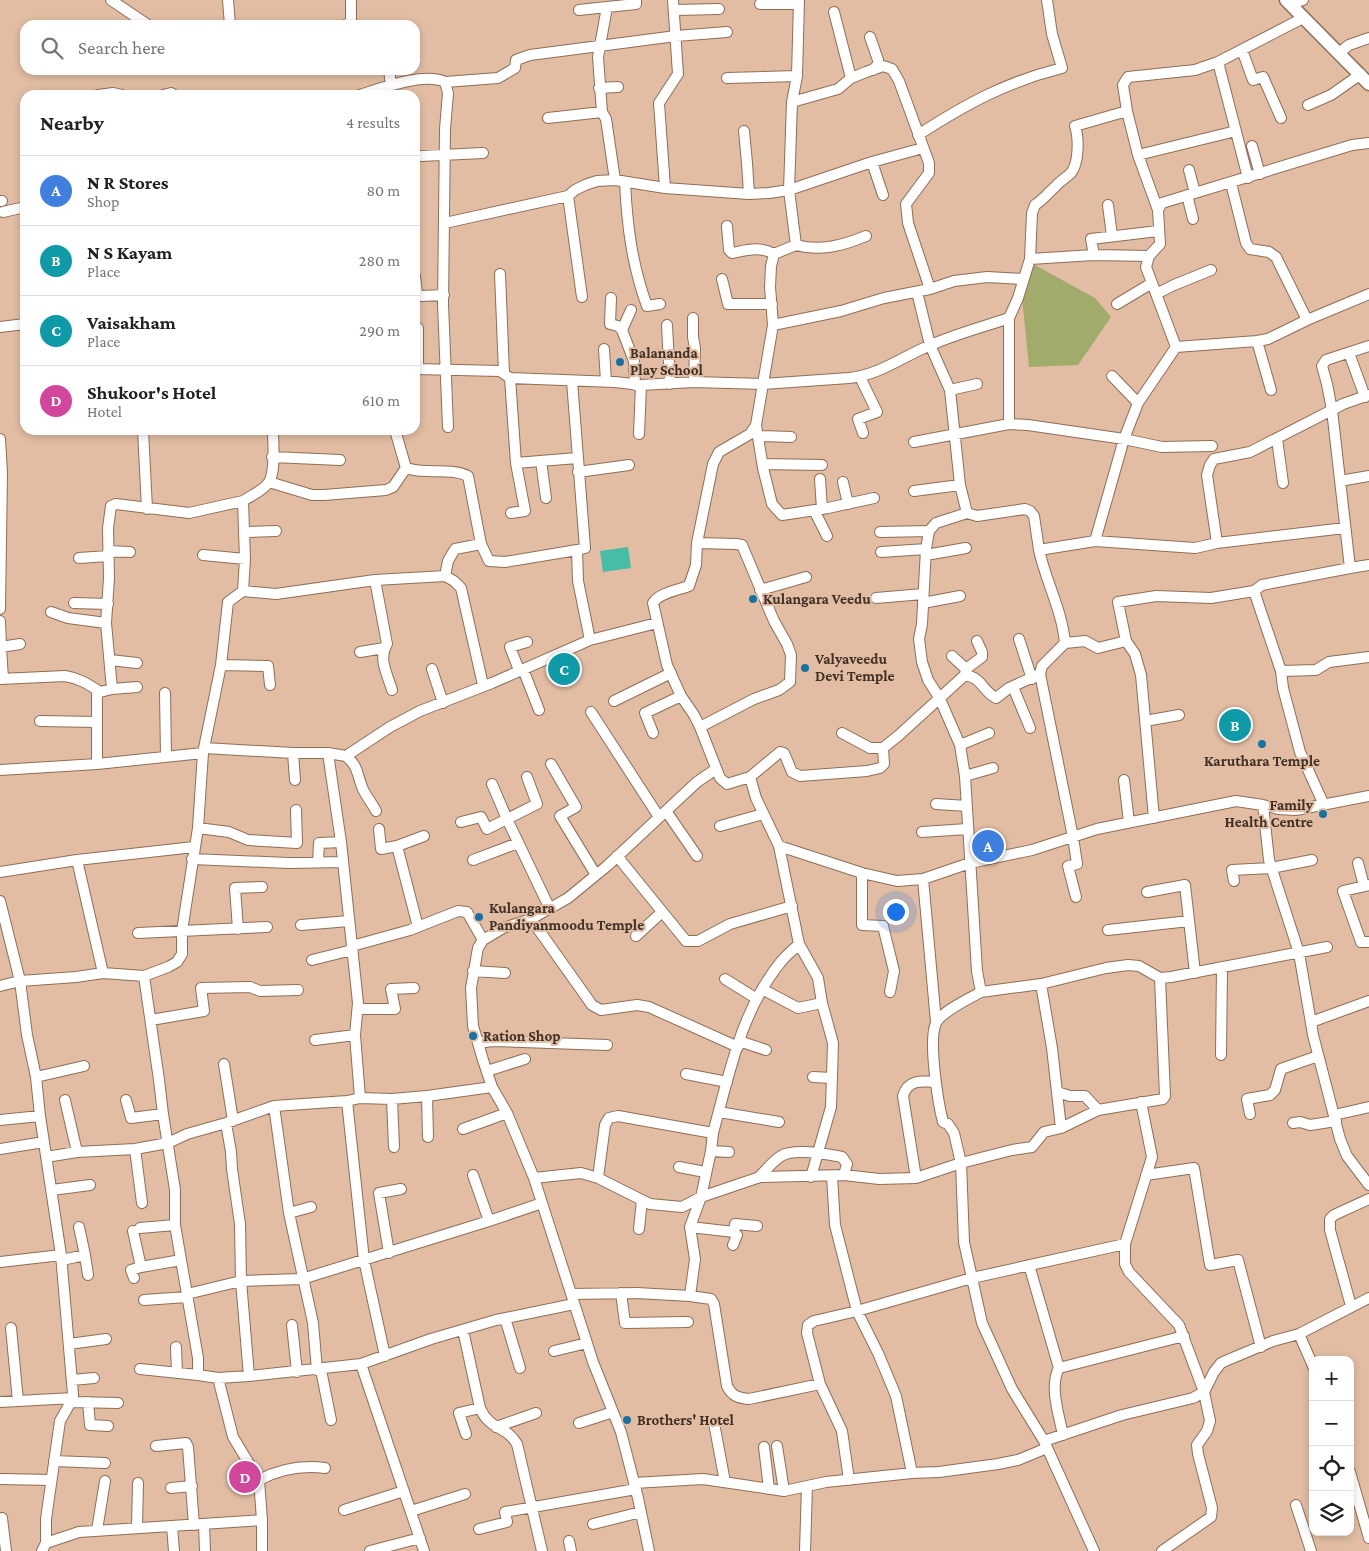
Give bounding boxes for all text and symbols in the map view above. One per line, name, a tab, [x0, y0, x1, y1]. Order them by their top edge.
search box	[20, 20, 420, 75]
icon: search	[38, 34, 66, 62]
text: Search here	[78, 37, 165, 58]
text: Nearby	[40, 111, 104, 135]
text: 4 results	[346, 114, 400, 131]
text: N R Stores	[87, 172, 169, 193]
text: A	[51, 182, 61, 199]
text: 80 m	[366, 182, 400, 199]
text: Shop	[87, 193, 119, 210]
text: N S Kayam	[87, 242, 172, 263]
text: B	[51, 252, 61, 269]
text: 280 m	[359, 252, 400, 269]
text: Place	[87, 263, 120, 280]
text: Vaisakham	[87, 312, 176, 333]
text: C	[51, 322, 61, 339]
text: 290 m	[359, 322, 400, 339]
text: Place	[87, 333, 120, 350]
place label: Balananda Play School	[630, 345, 703, 378]
marker: Balananda Play School	[614, 356, 626, 368]
text: Shukoor's Hotel	[87, 382, 216, 403]
text: D	[50, 392, 62, 409]
text: 610 m	[362, 392, 400, 409]
text: Hotel	[87, 403, 122, 420]
place label: Kulangara Veedu	[763, 591, 871, 607]
marker: Kulangara Veedu	[747, 593, 759, 605]
pin: C	[548, 650, 580, 688]
place label: Valyaveedu Devi Temple	[814, 651, 895, 684]
marker: Valyaveedu Devi Temple	[799, 662, 811, 674]
pin: B	[1219, 706, 1251, 744]
marker: Karuthara Temple	[1256, 738, 1268, 750]
place label: Karuthara Temple	[1204, 753, 1320, 769]
place label: Family Health Centre	[1225, 797, 1314, 830]
marker: Family Health Centre	[1317, 808, 1329, 820]
pin: A	[972, 827, 1004, 865]
your location	[883, 899, 909, 925]
place label: Kulangara Pandiyanmoodu Temple	[489, 900, 644, 933]
marker: Kulangara Pandiyanmoodu Temple	[473, 911, 485, 923]
place label: Ration Shop	[483, 1028, 561, 1044]
marker: Ration Shop	[467, 1030, 479, 1042]
map controls	[1309, 1356, 1354, 1536]
button: +	[1309, 1356, 1354, 1401]
button: −	[1309, 1401, 1354, 1446]
place label: Brothers' Hotel	[637, 1412, 735, 1428]
marker: Brothers' Hotel	[621, 1414, 633, 1426]
button: locate	[1309, 1446, 1354, 1491]
pin: D	[229, 1458, 261, 1496]
button: layers	[1309, 1491, 1354, 1536]

